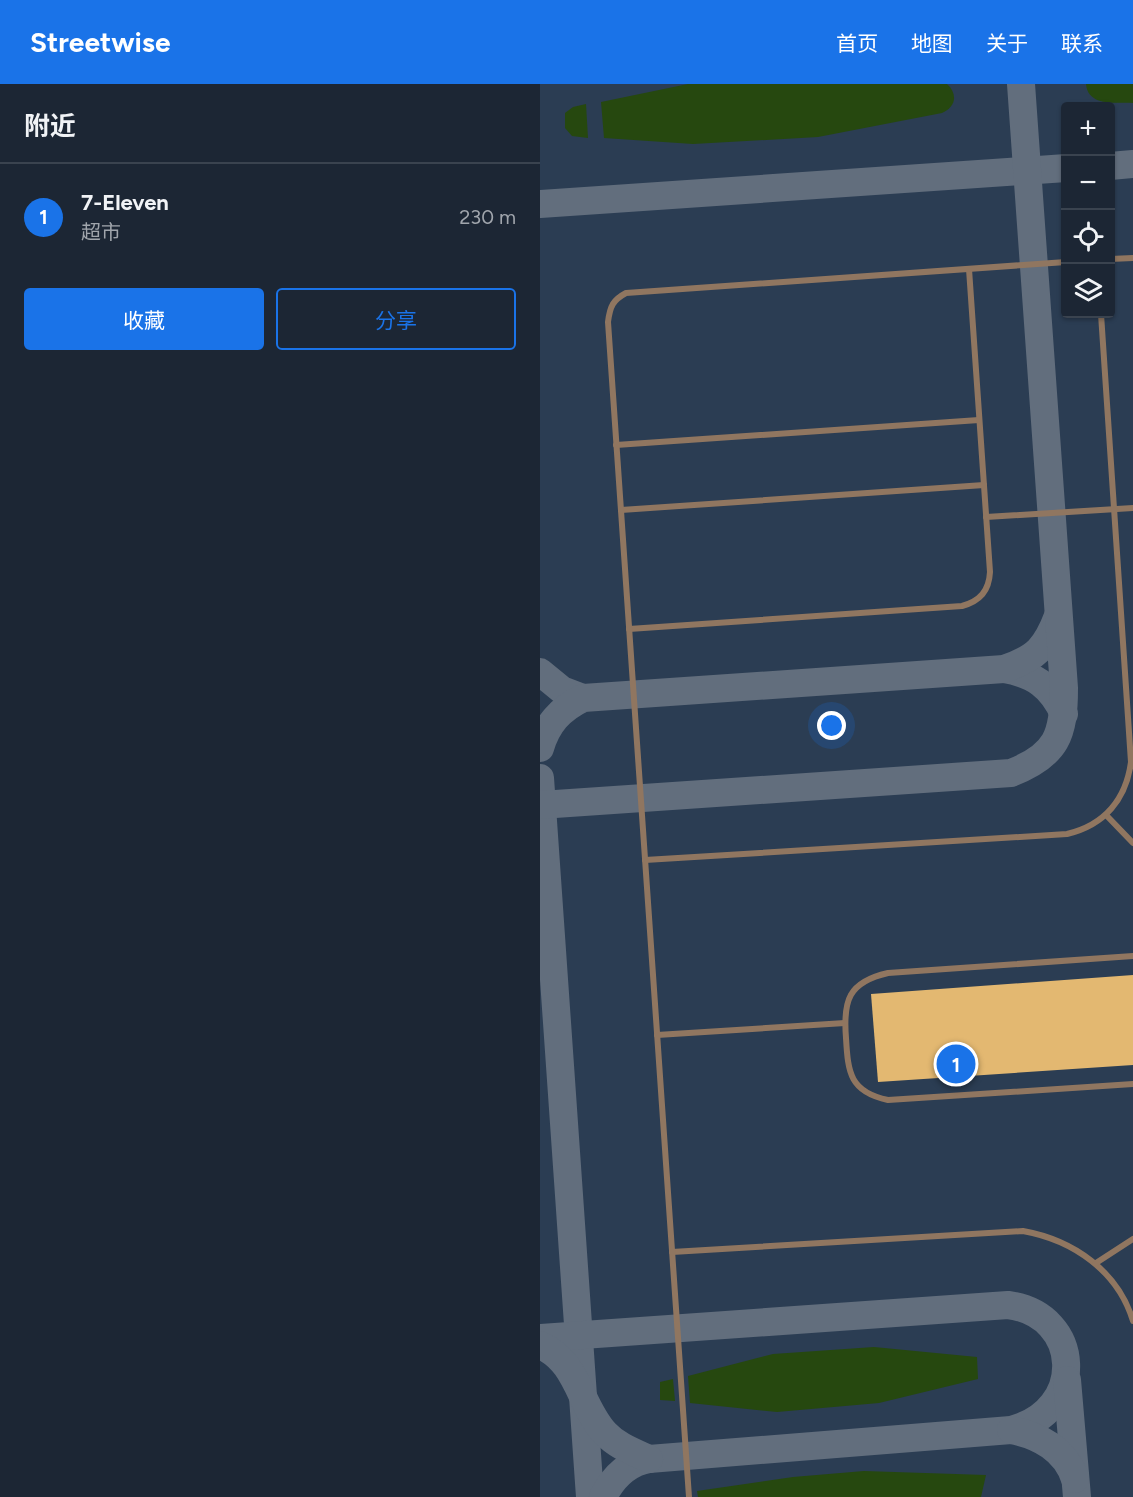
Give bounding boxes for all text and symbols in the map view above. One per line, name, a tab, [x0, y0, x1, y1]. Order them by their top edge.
text: Streetwise	[30, 25, 170, 59]
text: 首页	[836, 31, 878, 56]
text: 地图	[911, 31, 953, 56]
text: 关于	[986, 31, 1028, 56]
text: 联系	[1061, 31, 1103, 56]
map controls	[1061, 102, 1115, 318]
button: +	[1061, 102, 1115, 156]
text: 附近	[24, 110, 76, 142]
button: −	[1061, 156, 1115, 210]
text: 7-Eleven	[81, 189, 169, 216]
text: 1	[39, 205, 48, 229]
text: 230 m	[459, 205, 516, 229]
button: locate	[1061, 210, 1115, 264]
text: 超市	[81, 220, 121, 244]
button: layers	[1061, 264, 1115, 318]
button: 收藏	[24, 288, 264, 350]
button: 分享	[276, 288, 516, 350]
your location	[817, 711, 846, 740]
pin: 1	[936, 1042, 976, 1086]

